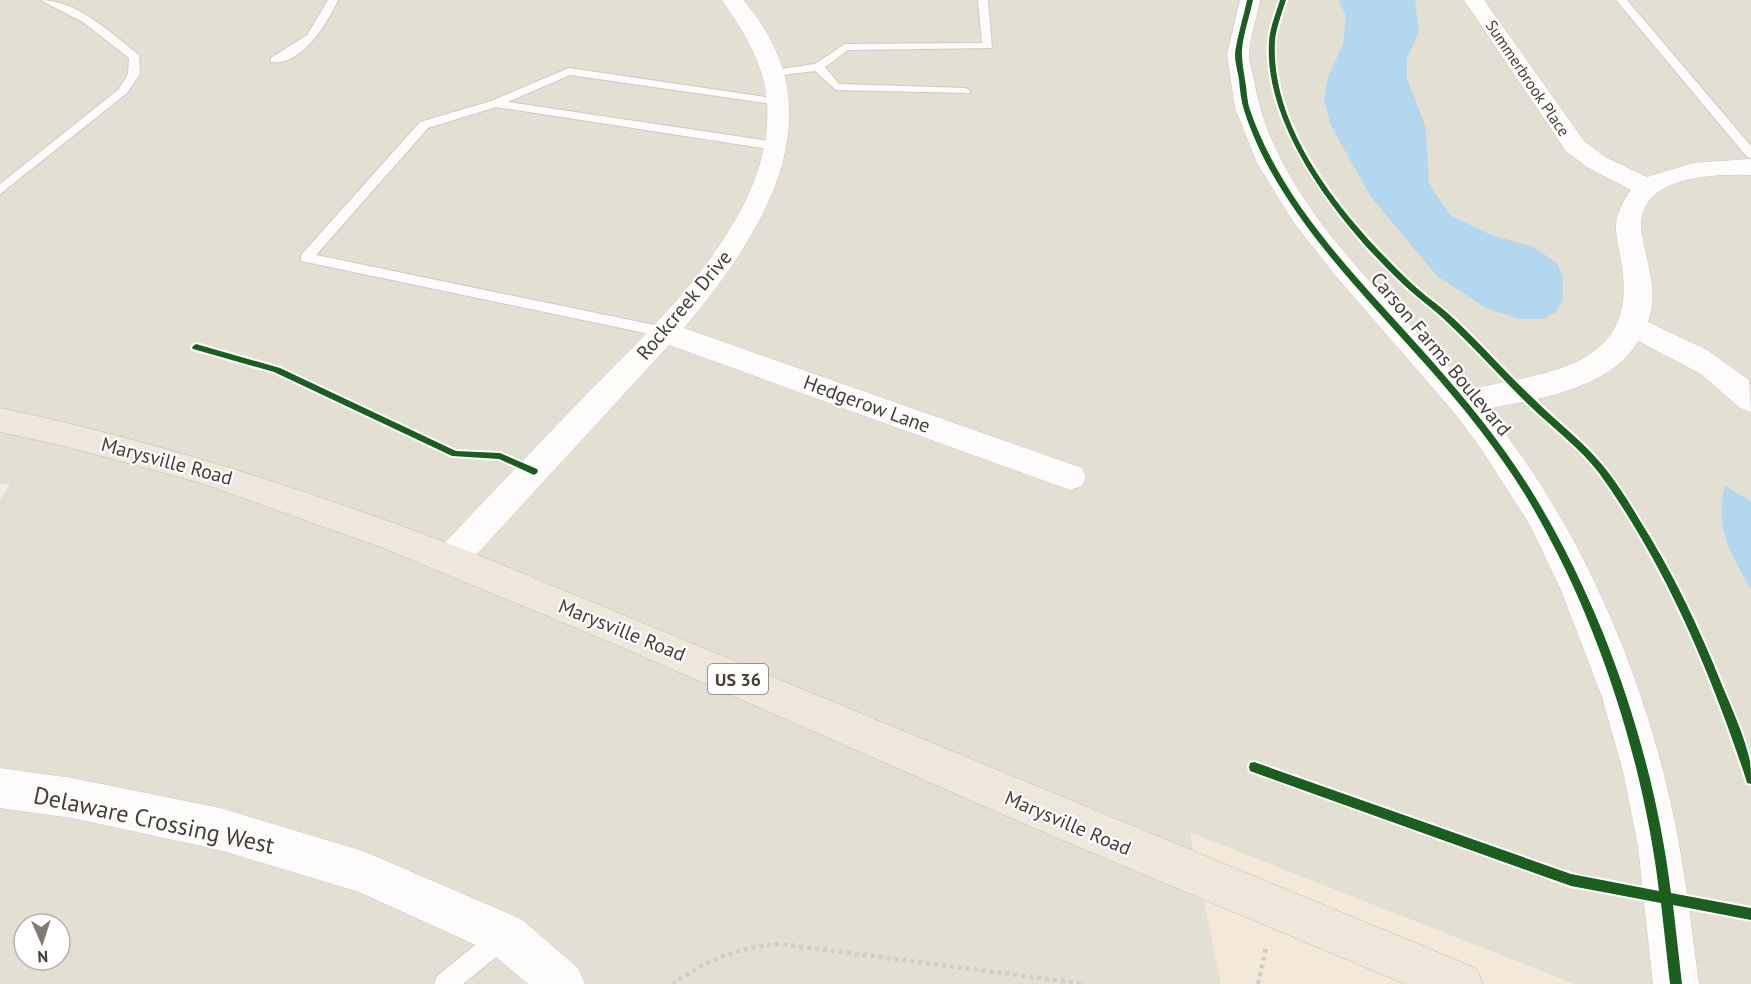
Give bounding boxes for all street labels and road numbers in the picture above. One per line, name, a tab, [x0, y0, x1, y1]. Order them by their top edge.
street label: Summerbrook Place	[1482, 16, 1574, 140]
street label: Rockcreek Drive	[631, 245, 737, 365]
street label: Carson Farms Boulevard	[1365, 267, 1517, 441]
street label: Hedgerow Lane	[800, 369, 934, 439]
street label: Marysville Road	[99, 431, 235, 491]
street label: Marysville Road	[555, 593, 689, 667]
road number: US 36	[708, 664, 768, 694]
street label: Delaware Crossing West	[31, 779, 277, 861]
street label: Marysville Road	[1001, 785, 1135, 861]

